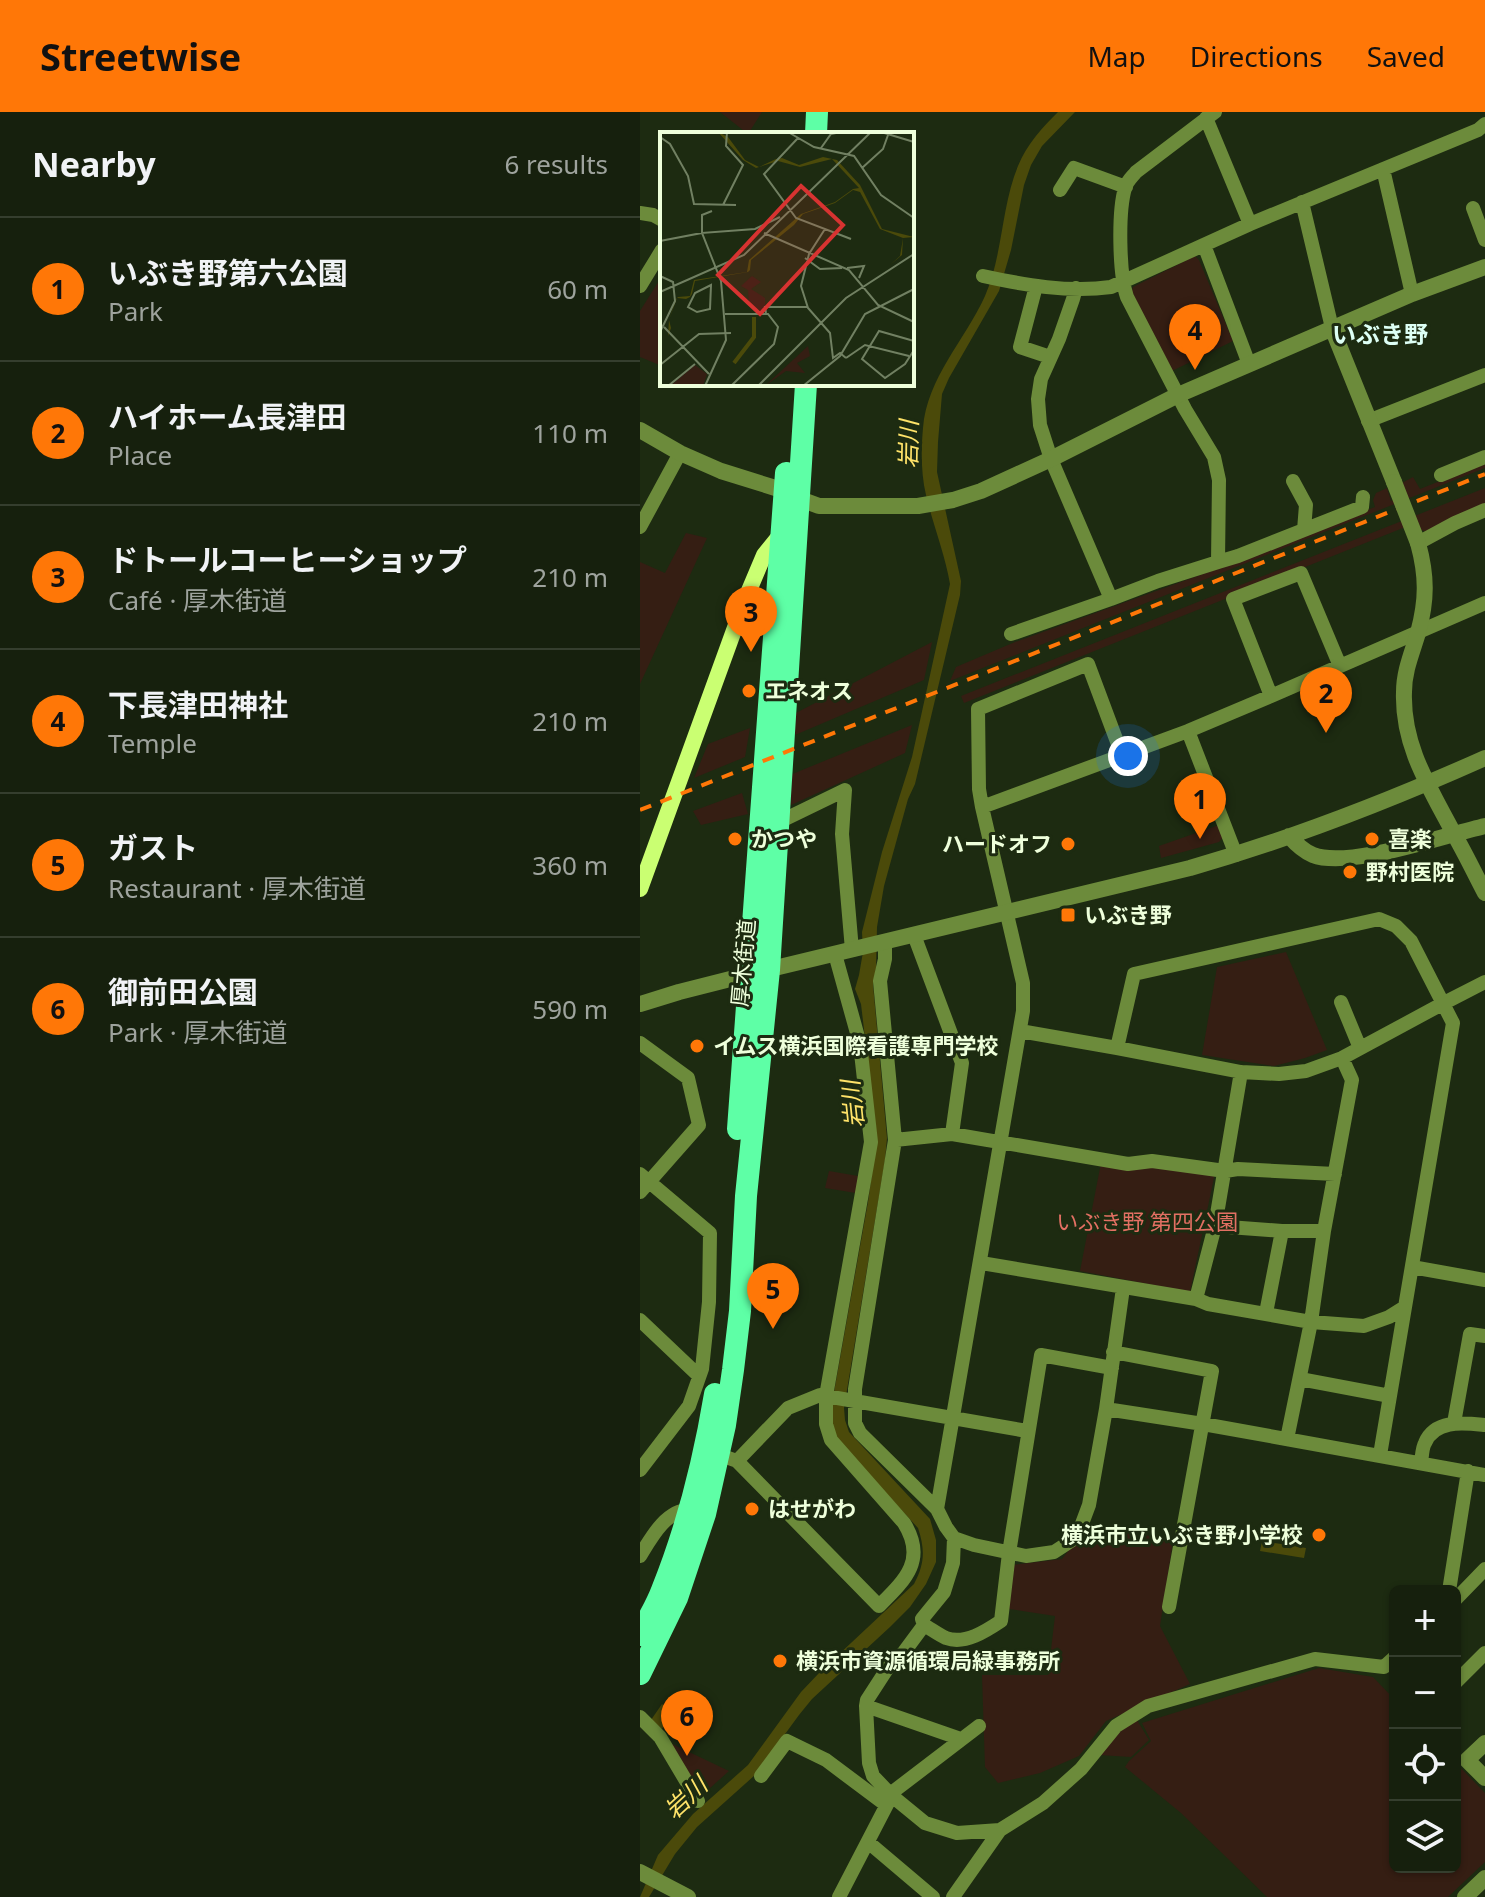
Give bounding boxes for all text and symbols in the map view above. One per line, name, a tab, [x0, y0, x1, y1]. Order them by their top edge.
text: Streetwise	[40, 30, 241, 82]
text: Map	[1087, 37, 1146, 75]
text: Directions	[1190, 37, 1323, 75]
text: Saved	[1367, 37, 1445, 75]
inset map	[660, 132, 914, 386]
text: Nearby	[32, 141, 156, 187]
text: 6 results	[504, 146, 608, 182]
text: いぶき野第六公園	[108, 252, 348, 293]
text: 1	[51, 271, 65, 307]
text: 60 m	[547, 271, 608, 307]
text: Park	[108, 293, 163, 329]
pin: 4	[1169, 304, 1221, 370]
district label: いぶき野	[1332, 317, 1428, 350]
text: ハイホーム長津田	[108, 396, 347, 437]
text: 2	[51, 415, 65, 451]
text: 110 m	[532, 415, 608, 451]
water label: 岩川	[891, 417, 924, 468]
text: Place	[108, 437, 172, 473]
text: ドトールコーヒーショップ	[108, 539, 467, 580]
text: 3	[51, 559, 65, 595]
text: 210 m	[532, 559, 608, 595]
text: Café · 厚木街道	[108, 582, 287, 618]
pin: 3	[725, 586, 777, 652]
pin: 2	[1300, 667, 1352, 733]
place label: エネオス	[765, 675, 853, 705]
marker: エネオス	[740, 682, 758, 700]
text: 下長津田神社	[108, 684, 288, 725]
text: 4	[51, 703, 65, 739]
text: 210 m	[532, 703, 608, 739]
text: Temple	[108, 725, 197, 761]
your location	[1108, 736, 1148, 776]
pin: 1	[1174, 773, 1226, 839]
place label: かつや	[751, 823, 817, 853]
place label: 喜楽	[1388, 823, 1432, 853]
text: ガスト	[108, 827, 198, 868]
place label: ハードオフ	[942, 828, 1052, 858]
marker: かつや	[726, 830, 744, 848]
marker: 喜楽	[1363, 830, 1381, 848]
marker: ハードオフ	[1059, 835, 1077, 853]
text: 5	[51, 847, 65, 883]
text: 360 m	[532, 847, 608, 883]
place label: 野村医院	[1366, 856, 1454, 886]
marker: 野村医院	[1341, 863, 1359, 881]
text: Restaurant · 厚木街道	[108, 870, 366, 906]
place label: いぶき野	[1084, 899, 1172, 929]
marker: いぶき野	[1059, 906, 1077, 924]
street label: 厚木街道	[723, 918, 761, 1008]
text: 御前田公園	[108, 971, 258, 1012]
text: 6	[51, 991, 65, 1027]
text: 590 m	[532, 991, 608, 1027]
text: Park · 厚木街道	[108, 1014, 287, 1050]
place label: イムス横浜国際看護専門学校	[713, 1030, 999, 1060]
marker: イムス横浜国際看護専門学校	[688, 1037, 706, 1055]
water label: 岩川	[832, 1076, 870, 1130]
park label: いぶき野 第四公園	[1056, 1206, 1238, 1236]
pin: 5	[747, 1263, 799, 1329]
place label: はせがわ	[768, 1493, 856, 1523]
marker: はせがわ	[743, 1500, 761, 1518]
place label: 横浜市立いぶき野小学校	[1061, 1519, 1303, 1549]
marker: 横浜市立いぶき野小学校	[1310, 1526, 1328, 1544]
map controls	[1389, 1585, 1461, 1873]
button: +	[1389, 1585, 1461, 1657]
place label: 横浜市資源循環局緑事務所	[796, 1645, 1060, 1675]
marker: 横浜市資源循環局緑事務所	[771, 1652, 789, 1670]
button: −	[1389, 1657, 1461, 1729]
pin: 6	[661, 1690, 713, 1756]
button: locate	[1389, 1729, 1461, 1801]
water label: 岩川	[656, 1766, 716, 1825]
button: layers	[1389, 1801, 1461, 1873]

